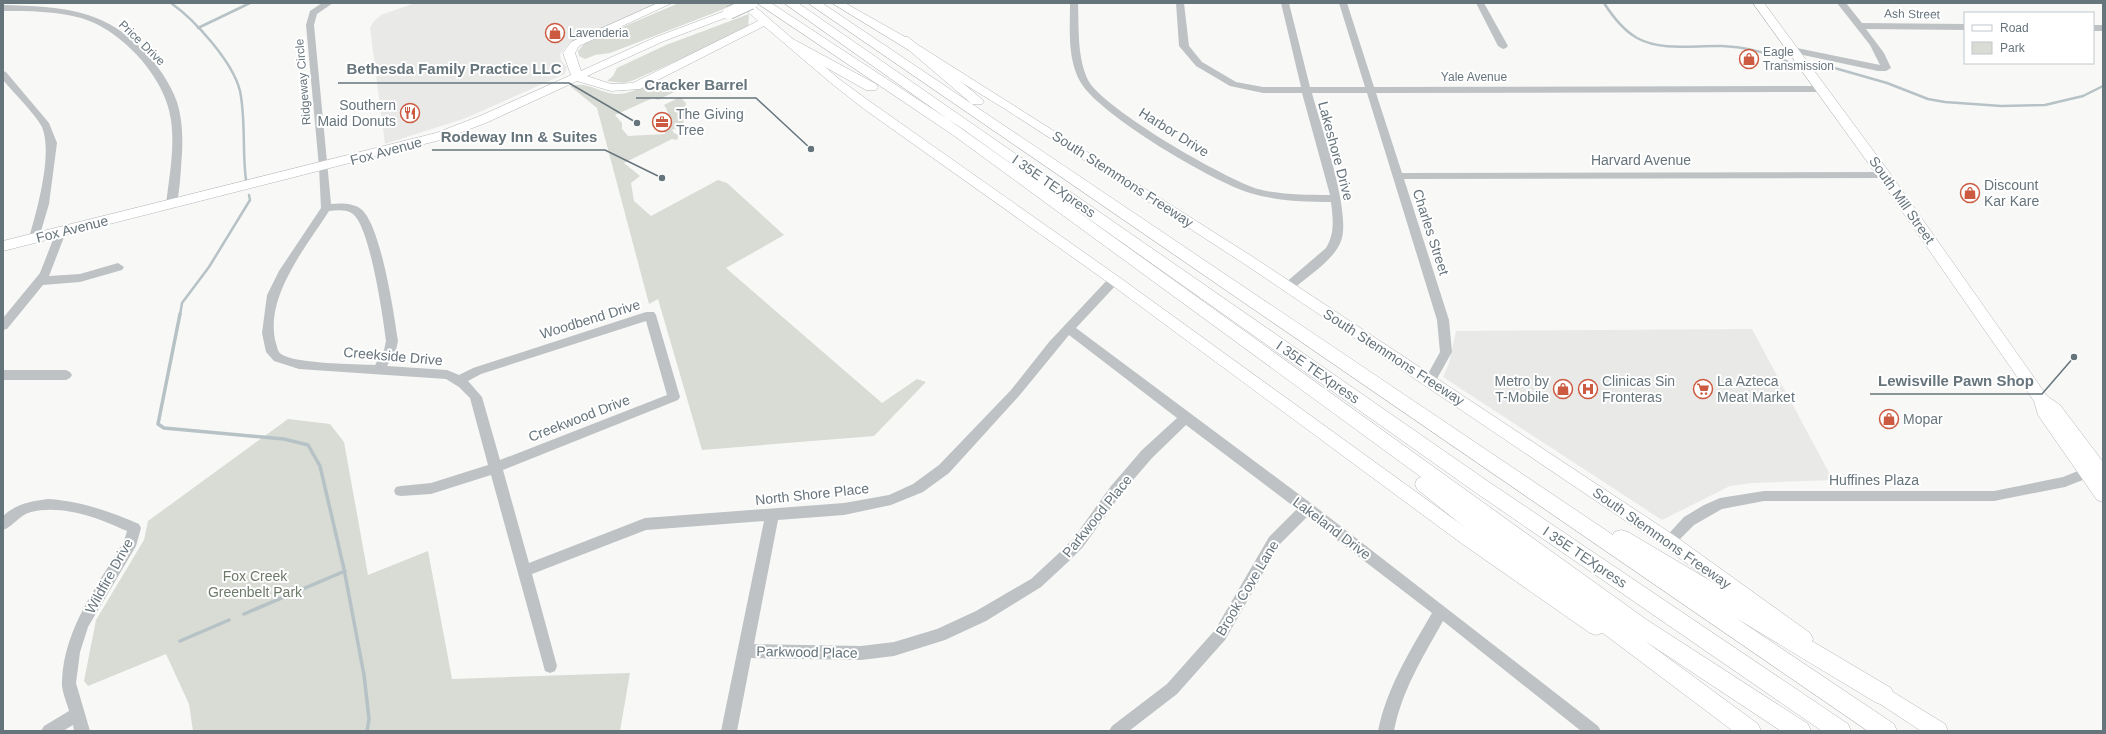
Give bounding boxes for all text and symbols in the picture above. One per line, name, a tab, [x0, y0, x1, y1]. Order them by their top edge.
street label: Ash Street	[1884, 7, 1941, 21]
legend	[1964, 12, 2094, 64]
street label: Price Drive	[116, 18, 168, 69]
text: Road	[2000, 21, 2029, 35]
shop icon: Lavenderia	[544, 22, 566, 44]
place label: Lavenderia	[569, 26, 629, 40]
street label: Ridgeway Circle	[292, 38, 314, 126]
text: Park	[2000, 41, 2026, 55]
place label: Eagle Transmission	[1763, 45, 1834, 73]
shop icon: Eagle Transmission	[1738, 48, 1760, 70]
callout: Bethesda Family Practice LLC	[338, 56, 569, 83]
text: Bethesda Family Practice LLC	[346, 60, 562, 77]
street label: Yale Avenue	[1441, 70, 1507, 84]
callout: Cracker Barrel	[636, 71, 756, 98]
text: Cracker Barrel	[644, 76, 748, 93]
place label: Southern Maid Donuts	[317, 97, 396, 129]
street label: Lakeshore Drive	[1315, 100, 1357, 203]
restaurant icon: Southern Maid Donuts	[399, 102, 421, 124]
street label: Harbor Drive	[1136, 104, 1212, 160]
place label: The Giving Tree	[676, 106, 744, 138]
office icon: The Giving Tree	[651, 111, 673, 133]
callout: Rodeway Inn & Suites	[432, 123, 605, 150]
street label: South Stemmons Freeway	[1049, 127, 1197, 231]
text: Rodeway Inn & Suites	[441, 128, 597, 145]
street label: Fox Avenue	[348, 134, 424, 168]
street label: I 35E TEXpress	[1009, 151, 1099, 221]
street label: Harvard Avenue	[1591, 152, 1691, 168]
street label: South Mill Street	[1866, 153, 1938, 247]
place label: Discount Kar Kare	[1984, 177, 2039, 209]
shop icon: Discount Kar Kare	[1959, 182, 1981, 204]
street label: Charles Street	[1410, 187, 1452, 277]
street label: Fox Avenue	[34, 212, 110, 246]
street label: Woodbend Drive	[538, 296, 642, 342]
street label: South Stemmons Freeway	[1320, 305, 1468, 409]
street label: I 35E TEXpress	[1273, 337, 1363, 407]
street label: Creekside Drive	[343, 344, 444, 368]
callout: Lewisville Pawn Shop	[1870, 367, 2042, 394]
text: Lewisville Pawn Shop	[1878, 372, 2034, 389]
place label: Metro by T-Mobile	[1495, 373, 1549, 405]
place label: Clinicas Sin Fronteras	[1602, 373, 1675, 405]
place label: La Azteca Meat Market	[1717, 373, 1795, 405]
shop icon: Metro by T-Mobile	[1552, 378, 1574, 400]
hospital icon: Clinicas Sin Fronteras	[1577, 378, 1599, 400]
supermarket icon: La Azteca Meat Market	[1692, 378, 1714, 400]
street label: Creekwood Drive	[526, 391, 632, 445]
shop icon: Mopar	[1878, 408, 1900, 430]
place label: Mopar	[1903, 411, 1943, 427]
street label: Parkwood Place	[1059, 471, 1135, 560]
street label: Huffines Plaza	[1829, 472, 1919, 488]
street label: North Shore Place	[754, 480, 870, 508]
street label: South Stemmons Freeway	[1590, 484, 1734, 592]
street label: Lakeland Drive	[1290, 494, 1374, 563]
street label: I 35E TEXpress	[1540, 523, 1630, 591]
street label: Wildfire Drive	[82, 536, 136, 616]
street label: Brook Cove Lane	[1212, 537, 1282, 638]
park label: Fox Creek Greenbelt Park	[208, 568, 303, 600]
street label: Parkwood Place	[756, 643, 858, 661]

